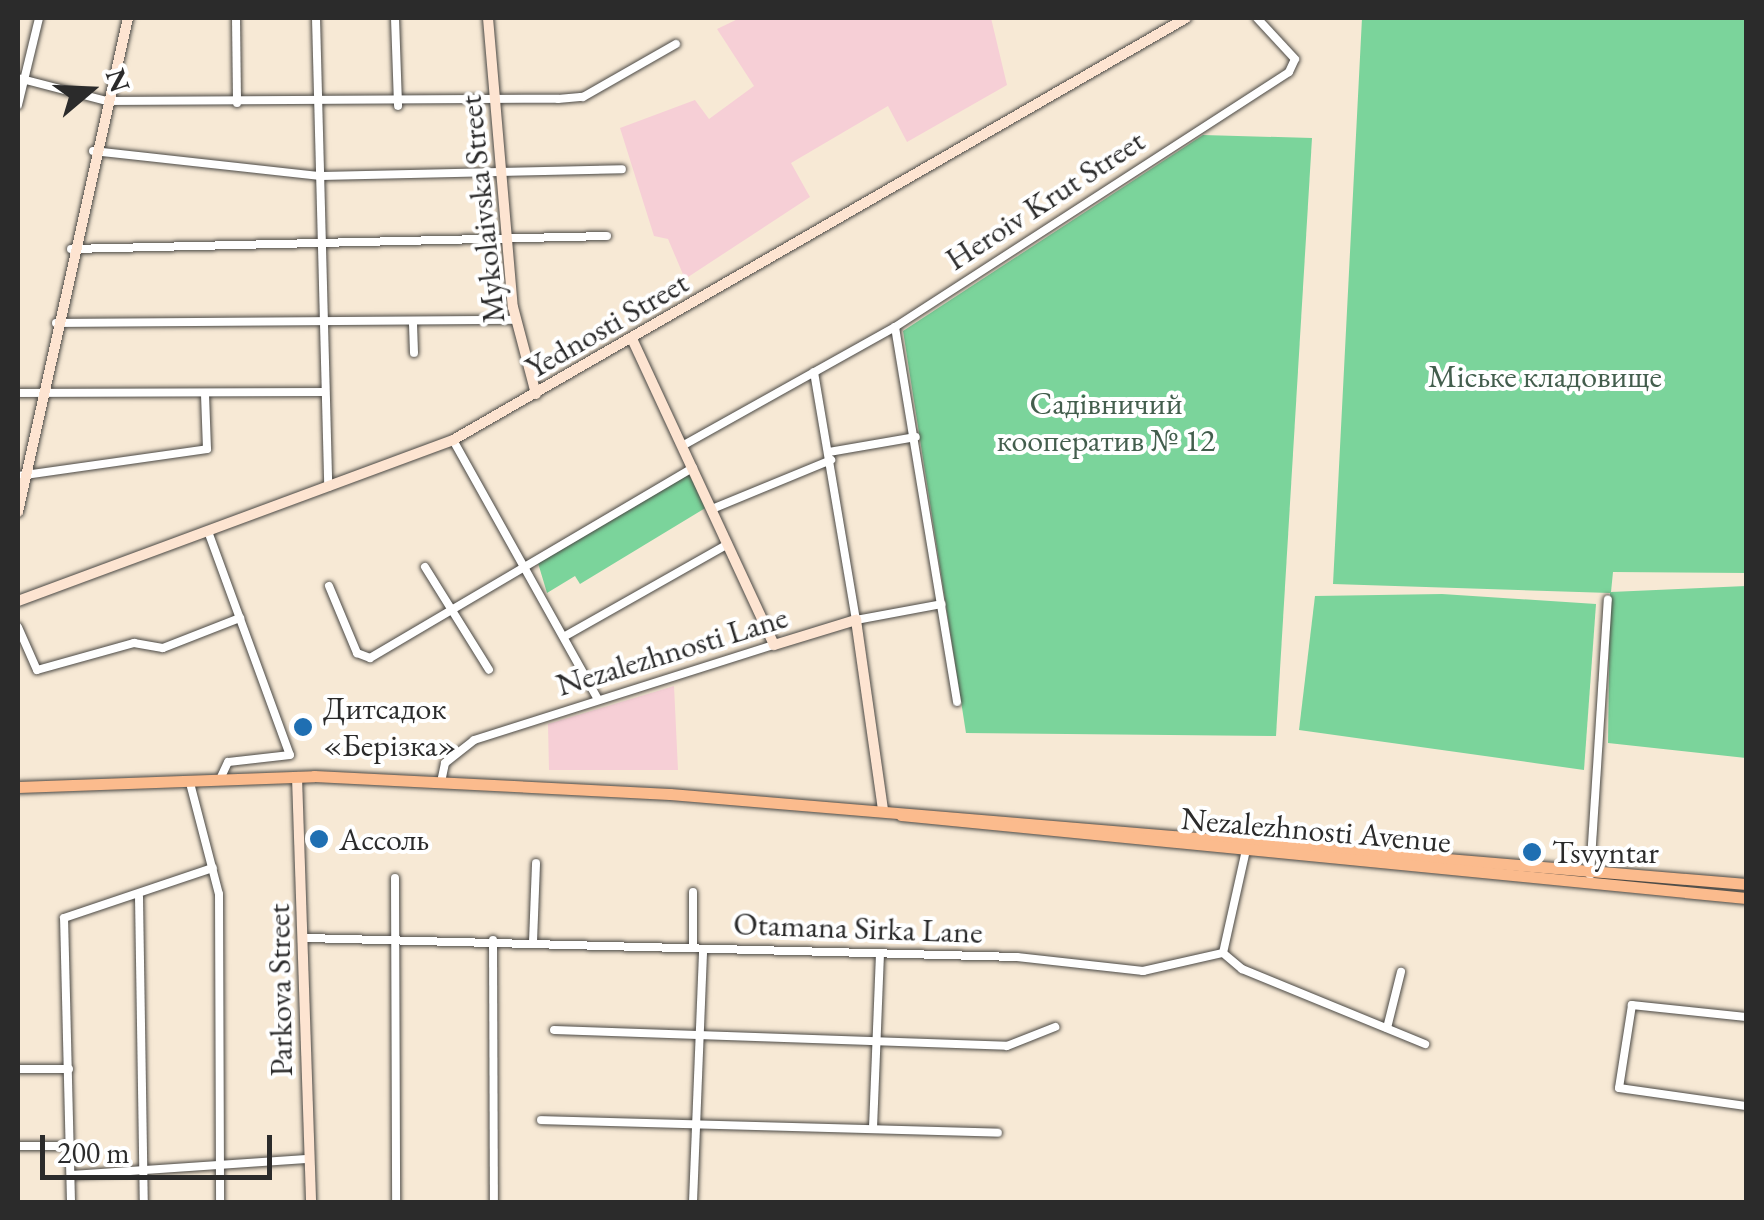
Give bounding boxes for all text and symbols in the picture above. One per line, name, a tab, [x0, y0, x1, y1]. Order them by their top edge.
north arrow	[40, 40, 140, 140]
text: N	[98, 64, 139, 97]
street label: Mykolaivska Street	[451, 93, 513, 325]
street label: Heroiv Krut Street	[938, 121, 1152, 279]
street label: Yednosti Street	[519, 263, 695, 387]
park label: Міське кладовище	[1428, 357, 1662, 395]
park label: Садівничий кооператив № 12	[997, 385, 1215, 460]
street label: Nezalezhnosti Lane	[552, 598, 792, 704]
place label: Дитсадок «Берізка»	[323, 690, 457, 765]
marker: Дитсадок «Берізка»	[292, 716, 314, 738]
street label: Nezalezhnosti Avenue	[1180, 799, 1452, 861]
place label: Ассоль	[339, 820, 429, 858]
marker: Ассоль	[308, 828, 330, 850]
place label: Tsvyntar	[1552, 833, 1659, 871]
marker: Tsvyntar	[1521, 841, 1543, 863]
street label: Parkova Street	[259, 903, 301, 1077]
street label: Otamana Sirka Lane	[733, 904, 983, 952]
scale bar	[45, 1115, 278, 1177]
text: 200 m	[57, 1133, 130, 1172]

